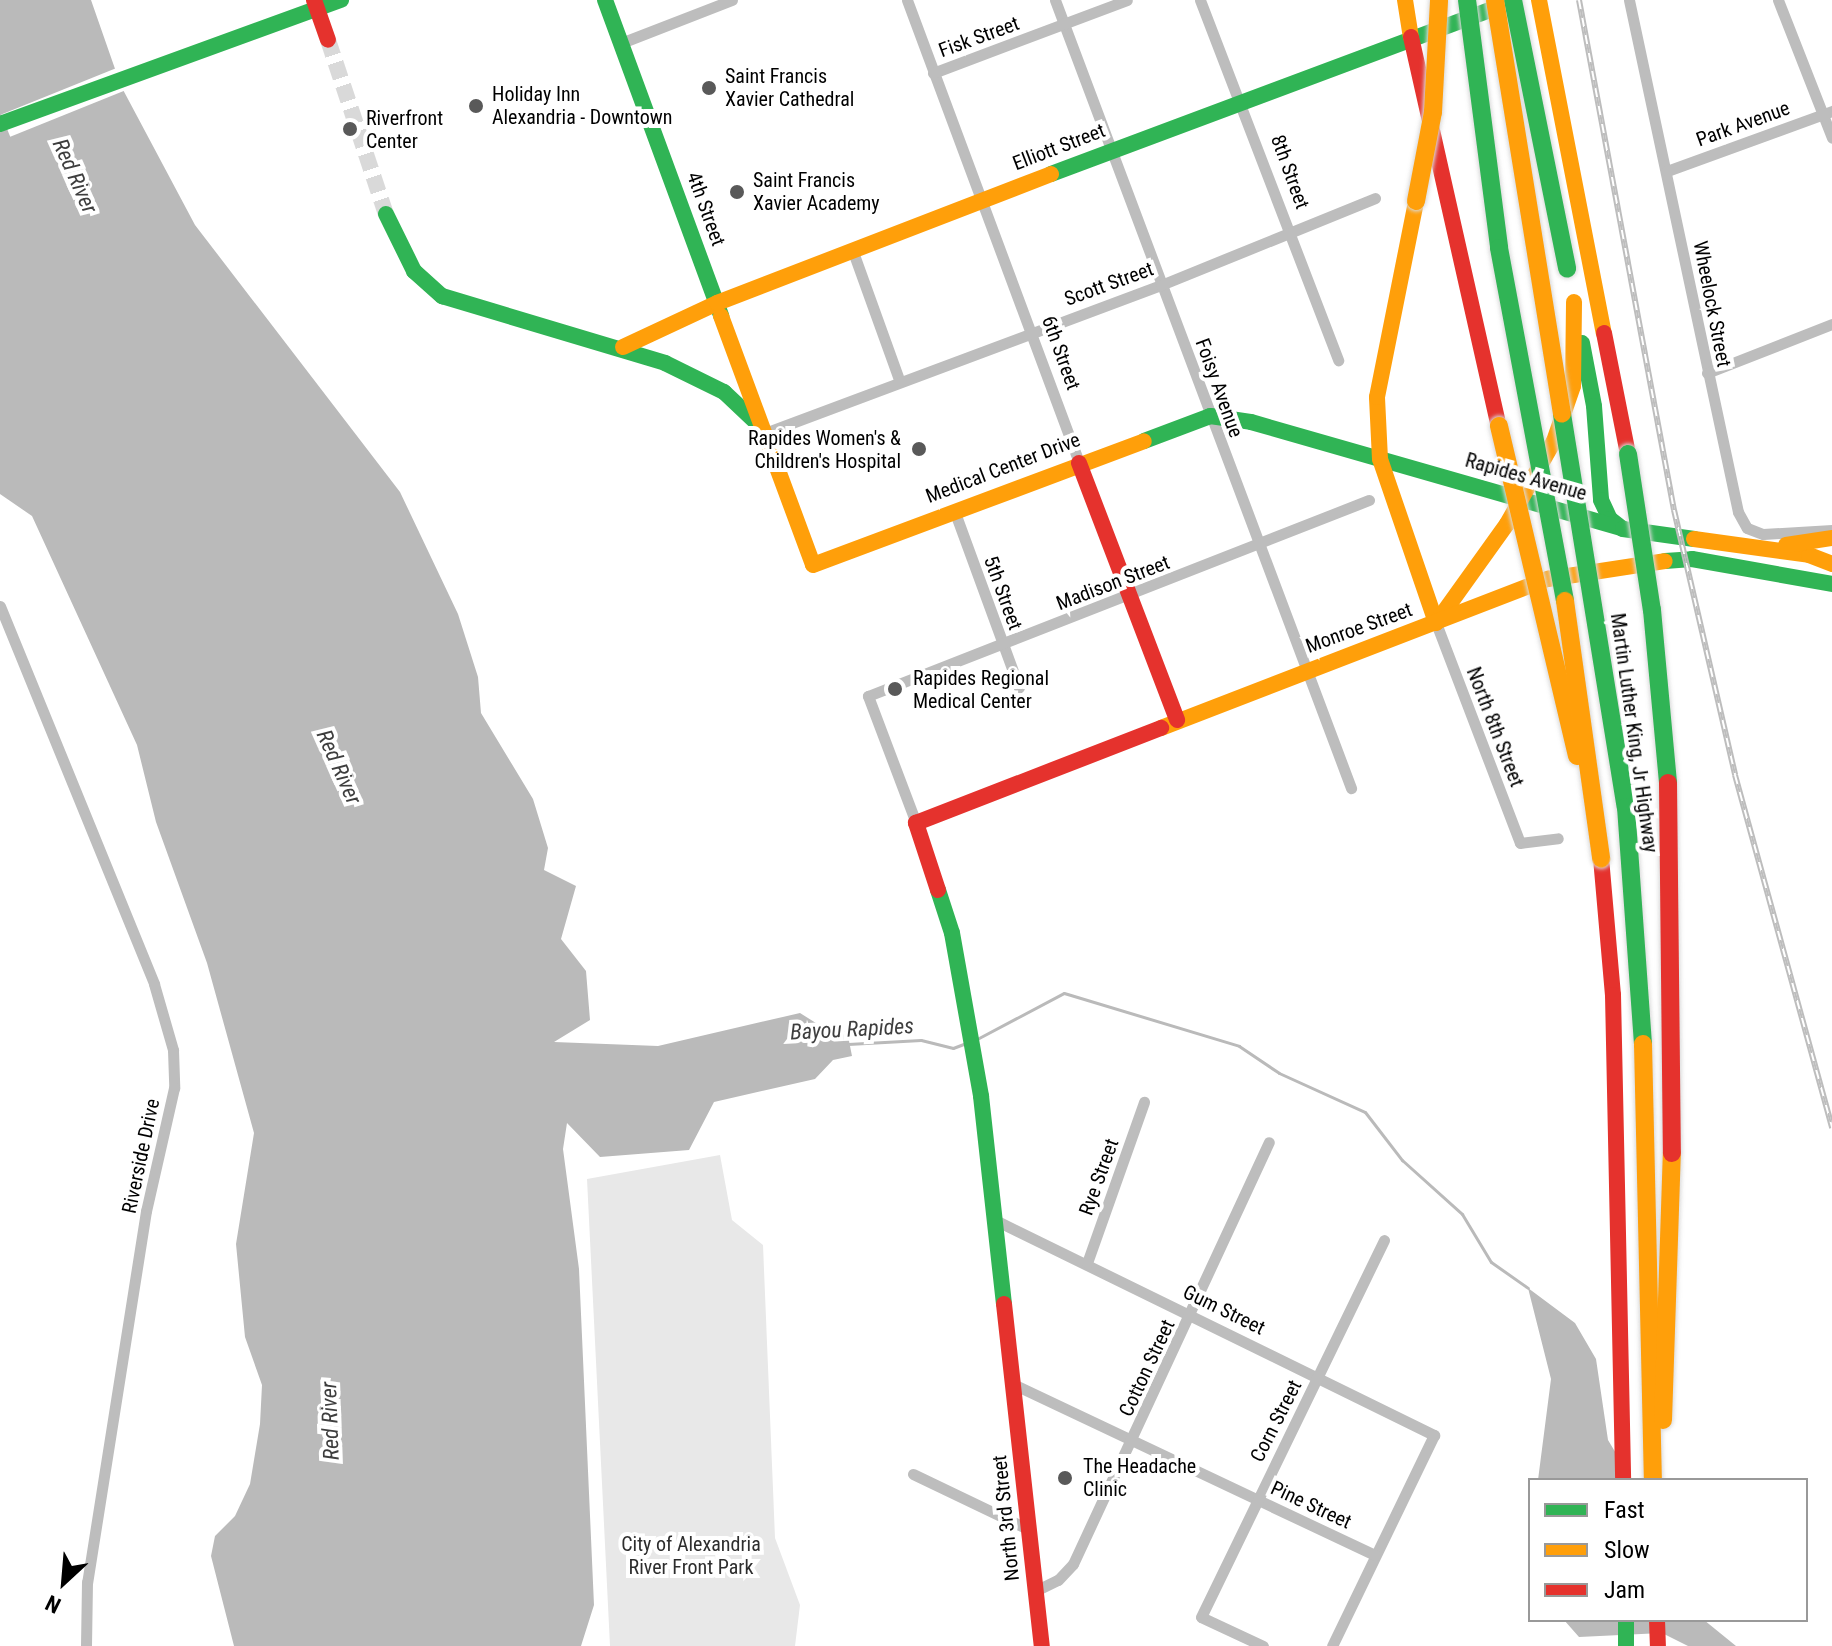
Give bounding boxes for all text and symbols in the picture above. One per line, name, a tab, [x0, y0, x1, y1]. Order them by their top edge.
street label: Fisk Street	[936, 11, 1022, 63]
place label: Saint Francis Xavier Cathedral	[725, 64, 854, 111]
marker: Saint Francis Xavier Cathedral	[700, 79, 718, 97]
place label: Holiday Inn Alexandria - Downtown	[492, 82, 672, 129]
street label: Park Avenue	[1693, 96, 1793, 152]
marker: Holiday Inn Alexandria - Downtown	[467, 97, 485, 115]
place label: Riverfront Center	[366, 106, 443, 153]
street label: Elliott Street	[1009, 118, 1109, 176]
marker: Riverfront Center	[341, 120, 359, 138]
street label: 8th Street	[1266, 132, 1314, 212]
water label: Red River	[47, 135, 103, 217]
place label: Saint Francis Xavier Academy	[753, 168, 880, 215]
street label: 4th Street	[682, 169, 730, 249]
marker: Saint Francis Xavier Academy	[728, 183, 746, 201]
street label: Wheelock Street	[1688, 239, 1736, 369]
street label: Scott Street	[1061, 257, 1157, 311]
street label: 6th Street	[1037, 313, 1085, 393]
street label: Foisy Avenue	[1190, 335, 1248, 441]
place label: Rapides Women's & Children's Hospital	[748, 426, 901, 473]
street label: Medical Center Drive	[922, 428, 1084, 508]
marker: Rapides Women's & Children's Hospital	[908, 438, 930, 460]
street label: Rapides Avenue	[1463, 448, 1589, 506]
street label: Madison Street	[1053, 550, 1173, 616]
street label: 5th Street	[979, 553, 1027, 633]
street label: Monroe Street	[1302, 598, 1416, 658]
street label: Martin Luther King, Jr Highway	[1605, 612, 1663, 854]
street label: North 8th Street	[1461, 664, 1529, 790]
place label: Rapides Regional Medical Center	[913, 666, 1049, 713]
marker: Rapides Regional Medical Center	[884, 678, 906, 700]
water label: Red River	[311, 726, 367, 808]
water label: Bayou Rapides	[790, 1013, 914, 1045]
street label: Riverside Drive	[117, 1096, 165, 1216]
street label: Rye Street	[1074, 1135, 1124, 1219]
street label: Gum Street	[1179, 1280, 1269, 1340]
street label: Cotton Street	[1114, 1316, 1180, 1420]
street label: Corn Street	[1245, 1376, 1307, 1466]
water label: Red River	[315, 1381, 345, 1461]
street label: North 3rd Street	[987, 1454, 1025, 1582]
place label: The Headache Clinic	[1083, 1454, 1196, 1501]
marker: The Headache Clinic	[1054, 1467, 1076, 1489]
street label: Pine Street	[1267, 1476, 1355, 1534]
legend	[1528, 1478, 1808, 1622]
text: Fast	[1604, 1496, 1645, 1524]
park label: City of Alexandria River Front Park	[621, 1532, 761, 1579]
text: Slow	[1604, 1536, 1650, 1564]
north arrow	[24, 1542, 104, 1622]
text: Jam	[1604, 1576, 1645, 1604]
text: N	[42, 1590, 65, 1618]

